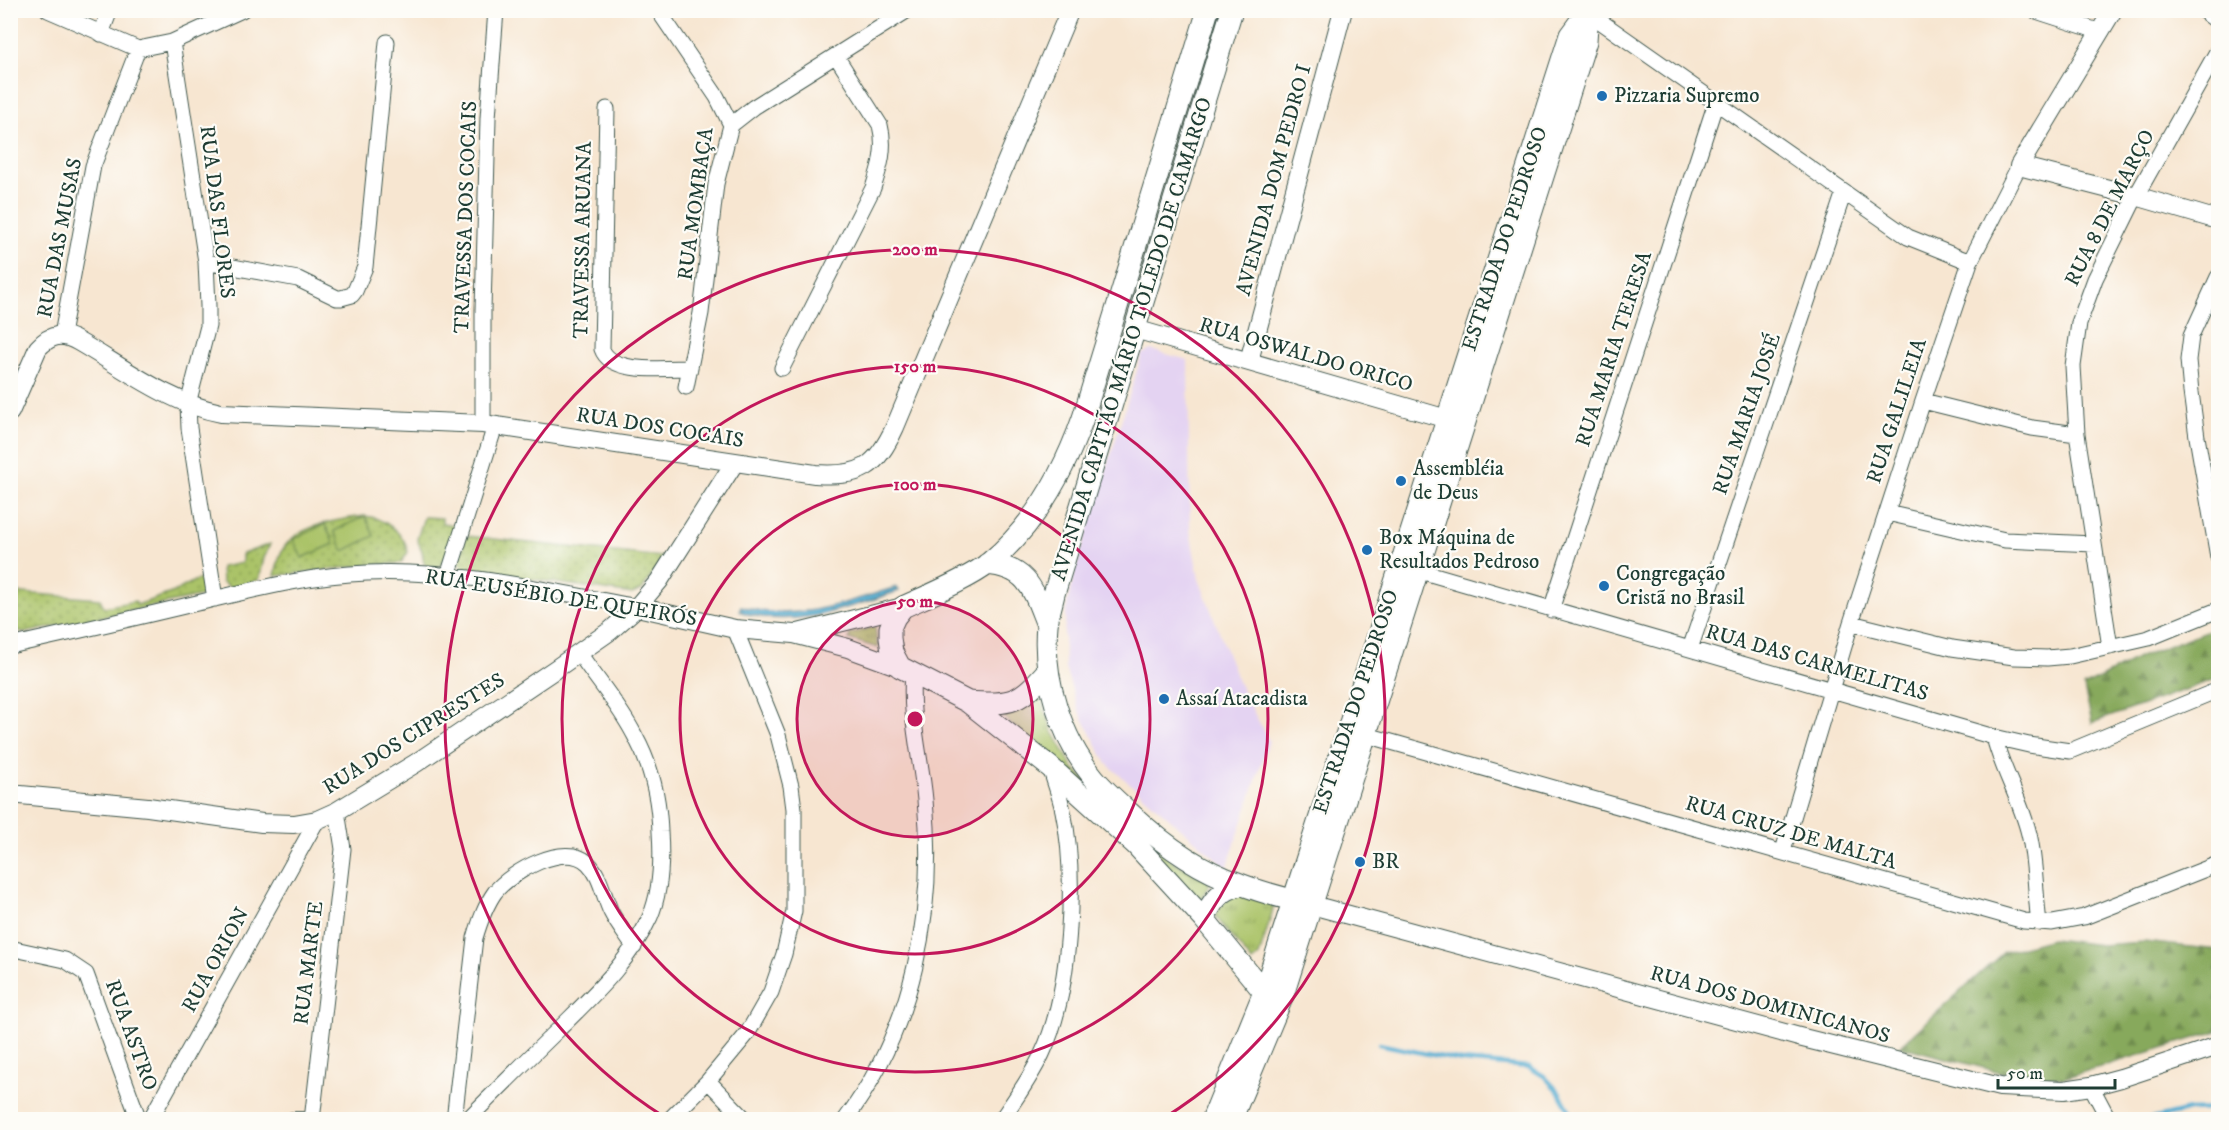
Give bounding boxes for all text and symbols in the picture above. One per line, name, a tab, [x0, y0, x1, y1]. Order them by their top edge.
street label: AVENIDA DOM PEDRO I	[1231, 61, 1317, 299]
place label: Pizzaria Supremo	[1614, 83, 1759, 109]
marker: Pizzaria Supremo	[1595, 89, 1609, 103]
street label: AVENIDA CAPITÃO MÁRIO TOLEDO DE CAMARGO	[1044, 94, 1218, 584]
street label: TRAVESSA DOS COCAIS	[449, 100, 483, 334]
street label: ESTRADA DO PEDROSO	[1456, 123, 1554, 355]
street label: RUA DAS FLORES	[193, 124, 241, 300]
street label: RUA MOMBAÇA	[672, 125, 720, 282]
street label: RUA 8 DE MARÇO	[2059, 125, 2161, 291]
street label: TRAVESSA ARUANA	[568, 141, 598, 339]
street label: RUA DAS MUSAS	[32, 156, 88, 320]
text: 200 m	[892, 239, 938, 261]
street label: RUA MARIA TERESA	[1570, 247, 1658, 450]
street label: RUA OSWALDO ORICO	[1196, 312, 1416, 398]
street label: RUA MARIA JOSÉ	[1706, 329, 1787, 498]
street label: RUA GALILEIA	[1861, 335, 1933, 487]
text: 150 m	[894, 356, 937, 378]
street label: RUA DOS COCAIS	[574, 402, 746, 454]
place label: Assembléia de Deus	[1413, 456, 1504, 506]
text: 100 m	[893, 474, 937, 496]
marker: Assembléia de Deus	[1394, 474, 1408, 488]
place label: Box Máquina de Resultados Pedroso	[1379, 525, 1539, 575]
marker: Box Máquina de Resultados Pedroso	[1360, 543, 1374, 557]
place label: Congregação Cristã no Brasil	[1616, 561, 1745, 611]
street label: RUA EUSÉBIO DE QUEIRÓS	[423, 562, 699, 632]
marker: Congregação Cristã no Brasil	[1597, 579, 1611, 593]
street label: ESTRADA DO PEDROSO	[1307, 586, 1405, 818]
text: 50 m	[896, 591, 933, 613]
street label: RUA DAS CARMELITAS	[1703, 619, 1931, 707]
street label: RUA DOS CIPRESTES	[318, 667, 510, 801]
place label: Assaí Atacadista	[1176, 686, 1308, 712]
marker: Assaí Atacadista	[1157, 692, 1171, 706]
centre of rings	[905, 709, 925, 729]
street label: RUA CRUZ DE MALTA	[1682, 790, 1900, 876]
place label: BR	[1372, 849, 1399, 875]
marker: BR	[1353, 855, 1367, 869]
street label: RUA MARTE	[289, 899, 330, 1026]
street label: RUA ORION	[176, 903, 256, 1017]
street label: RUA DOS DOMINICANOS	[1647, 960, 1893, 1050]
street label: RUA ASTRO	[99, 976, 163, 1094]
scale bar	[1998, 1052, 2115, 1090]
text: 50 m	[2007, 1063, 2043, 1085]

